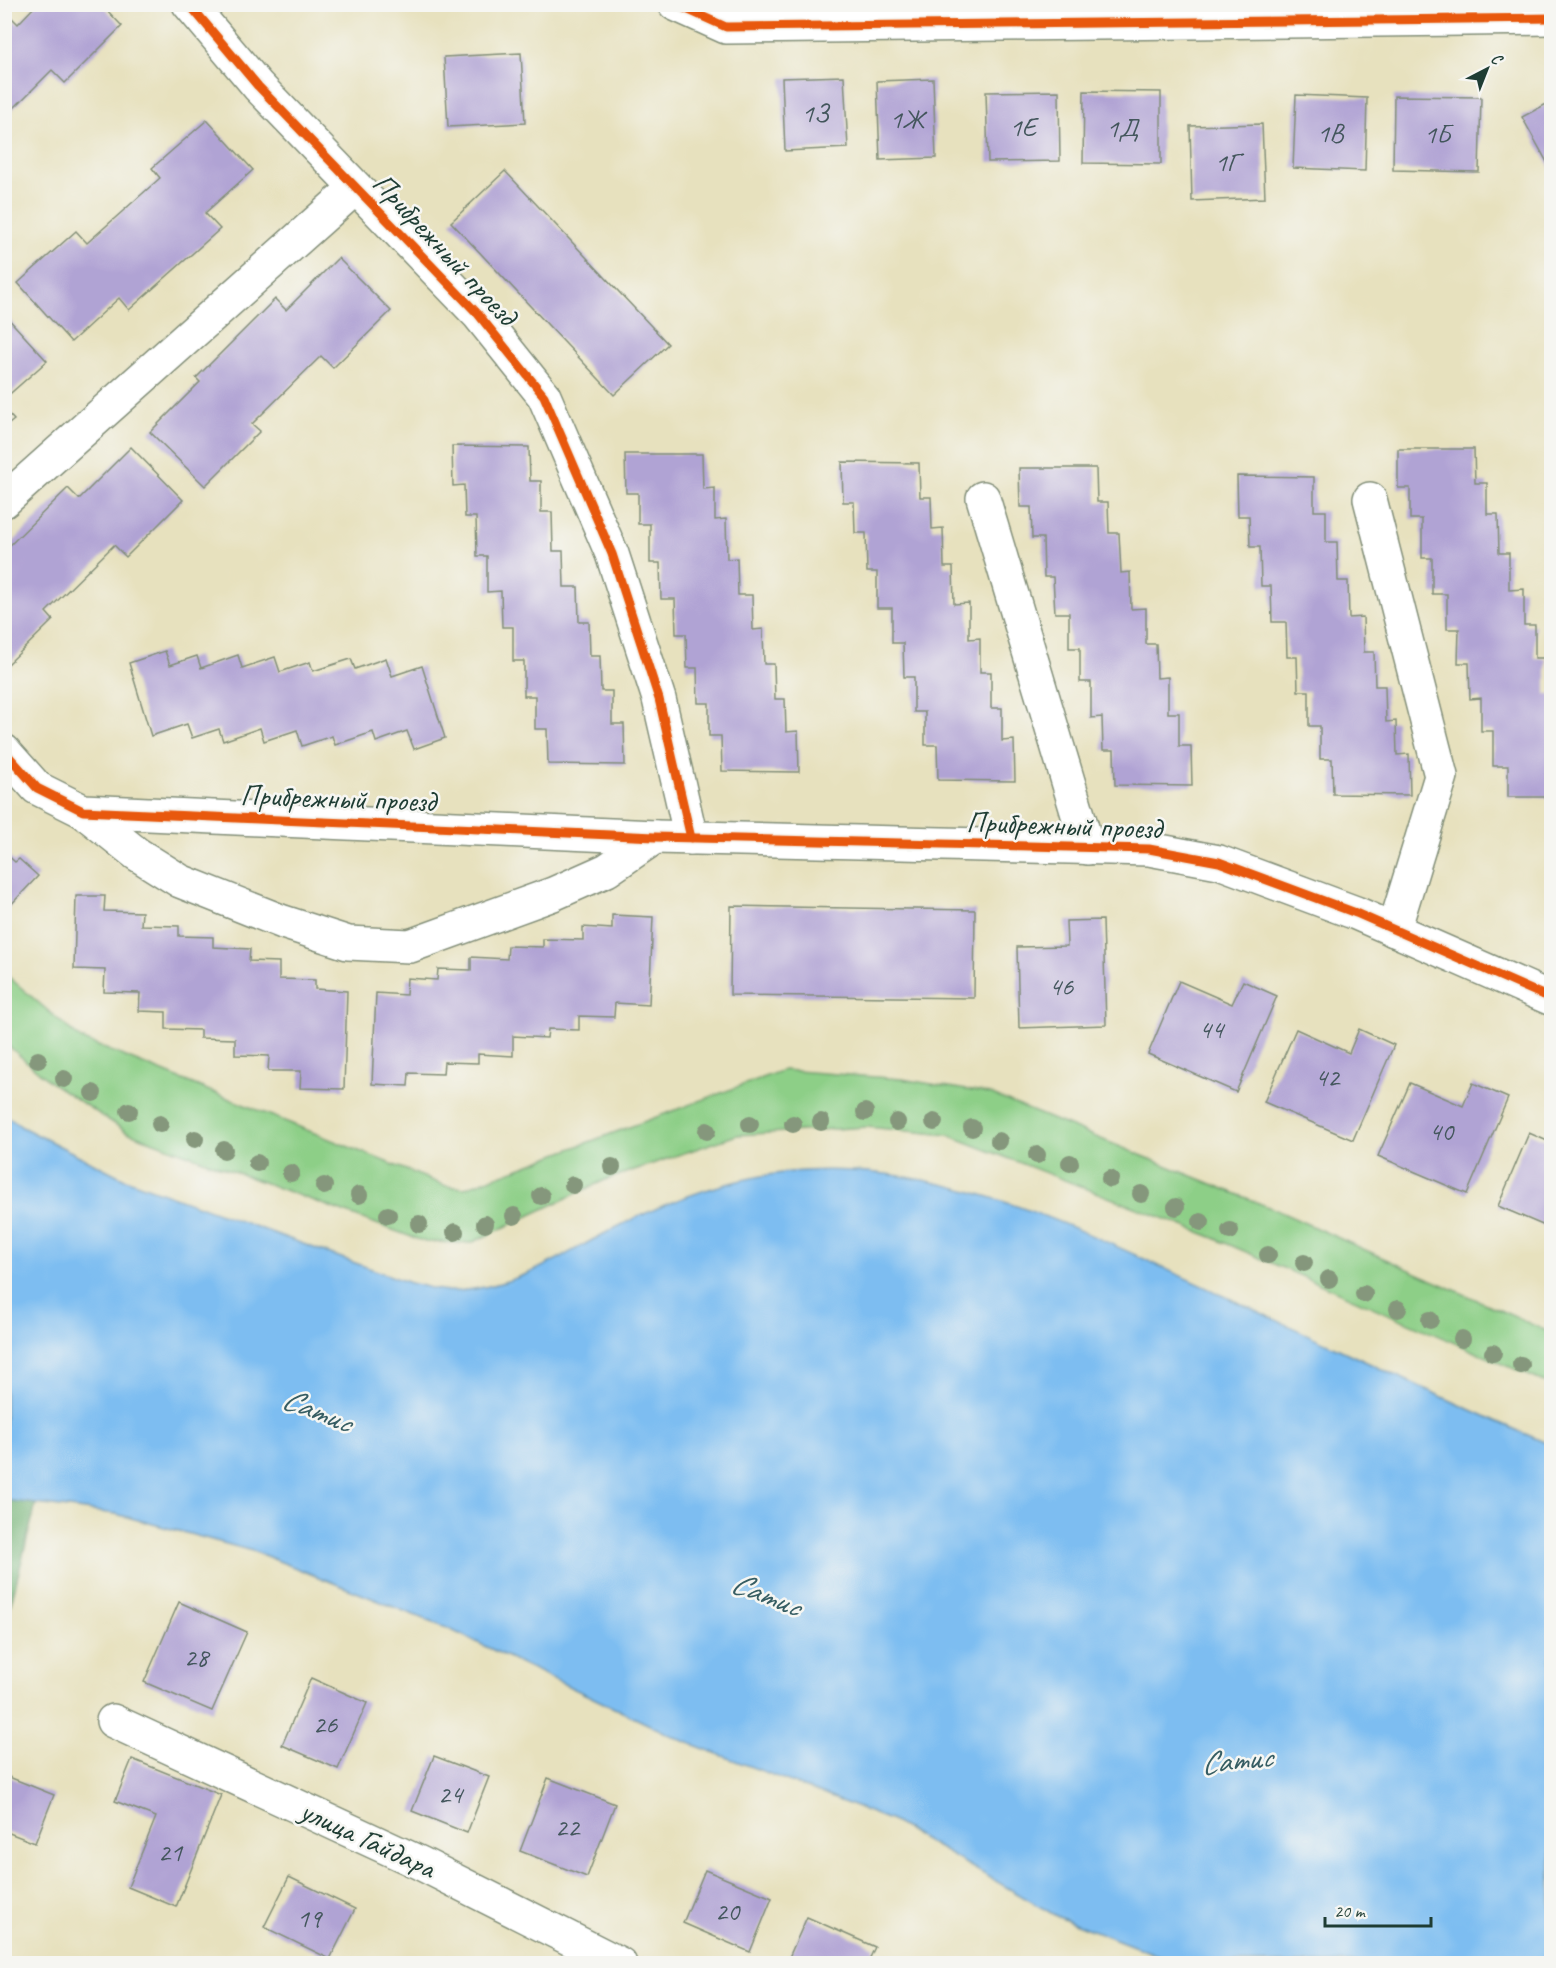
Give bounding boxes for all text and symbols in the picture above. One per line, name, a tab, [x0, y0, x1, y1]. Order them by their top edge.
north arrow	[1457, 39, 1517, 99]
text: С	[1487, 49, 1508, 70]
house number: 1З	[802, 96, 831, 130]
house number: 1Ж	[890, 102, 928, 136]
house number: 1Е	[1010, 110, 1040, 144]
house number: 1Д	[1106, 111, 1140, 145]
house number: 1В	[1317, 116, 1345, 150]
house number: 1Б	[1424, 117, 1454, 151]
house number: 1Г	[1215, 145, 1245, 179]
street label: Прибрежный проезд	[364, 165, 527, 335]
street label: Прибрежный проезд	[240, 776, 439, 820]
street label: Прибрежный проезд	[966, 803, 1165, 847]
house number: 46	[1049, 969, 1074, 1003]
house number: 44	[1199, 1012, 1226, 1046]
house number: 42	[1315, 1060, 1341, 1094]
house number: 40	[1429, 1114, 1455, 1148]
water label: Сатис	[276, 1378, 361, 1444]
water label: Сатис	[725, 1562, 810, 1628]
house number: 28	[184, 1640, 211, 1674]
house number: 26	[313, 1707, 338, 1741]
water label: Сатис	[1198, 1736, 1277, 1784]
house number: 24	[438, 1777, 465, 1811]
street label: улица Гайдара	[293, 1790, 443, 1888]
house number: 22	[555, 1810, 581, 1844]
house number: 21	[158, 1835, 184, 1869]
scale bar	[1325, 1890, 1432, 1928]
house number: 20	[715, 1894, 741, 1928]
text: 20 m	[1334, 1900, 1367, 1922]
house number: 19	[297, 1901, 323, 1935]

